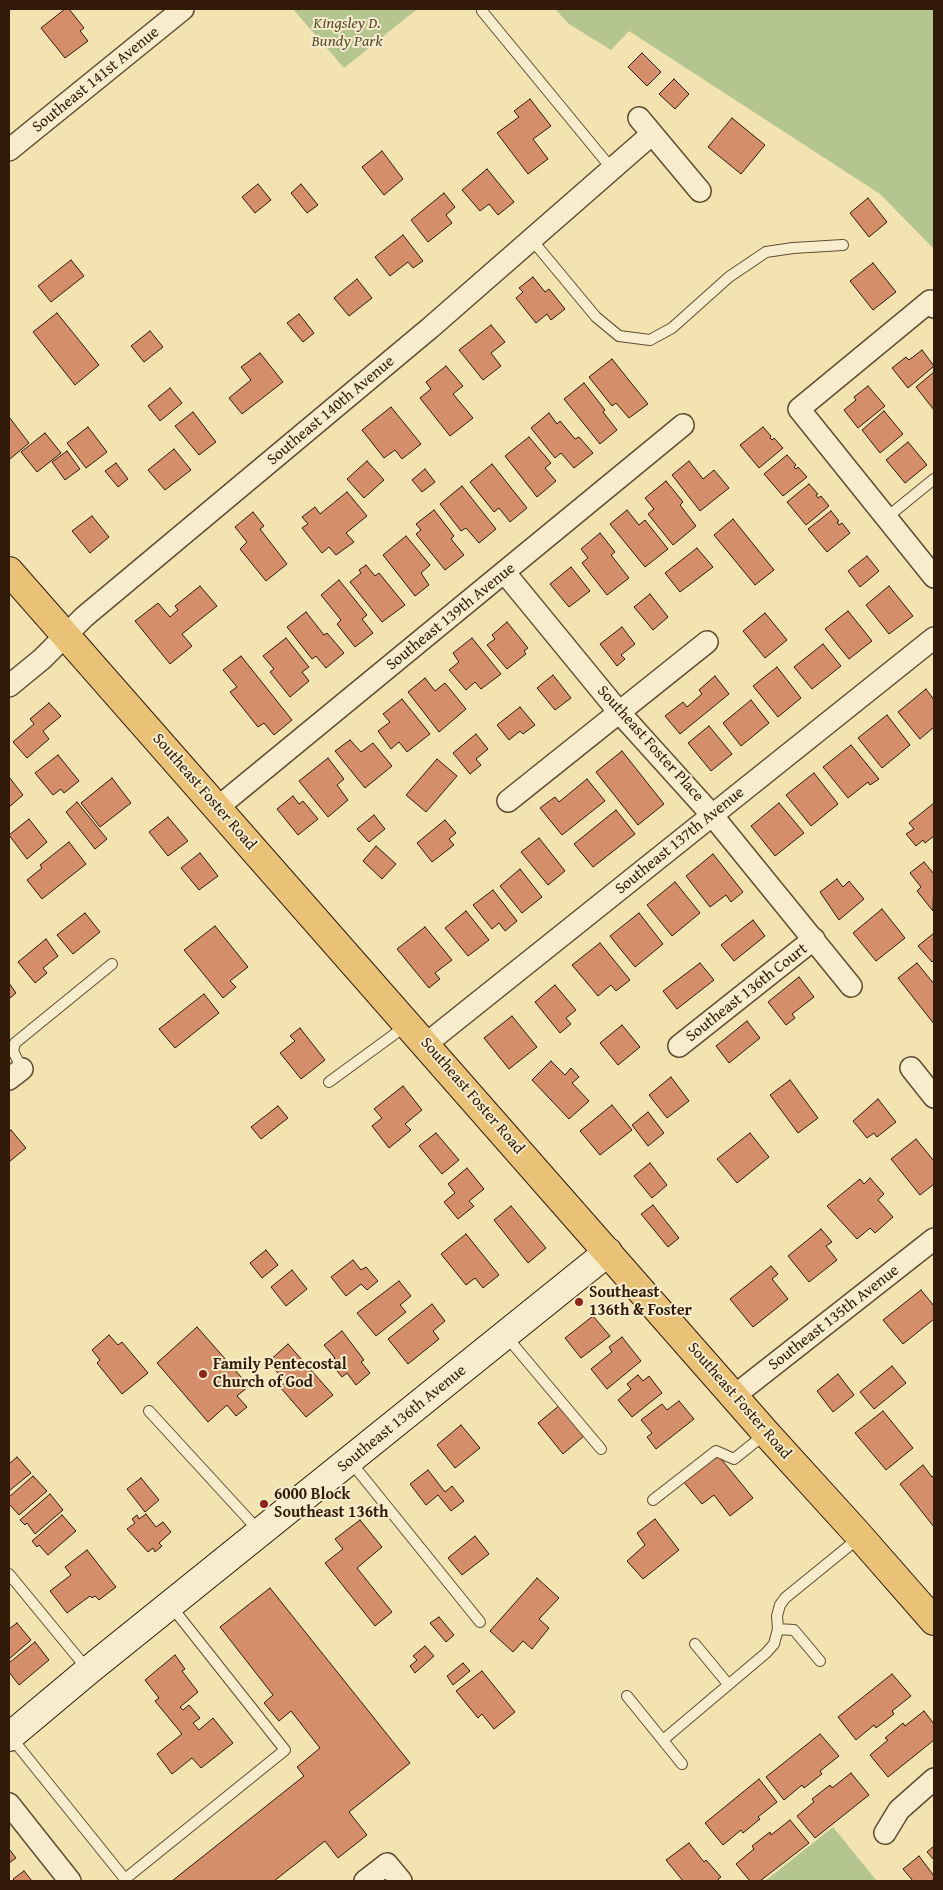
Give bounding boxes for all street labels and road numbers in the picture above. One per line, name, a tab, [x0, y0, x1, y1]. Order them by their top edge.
street label: Southeast 141st Avenue	[29, 23, 163, 137]
street label: Southeast 140th Avenue	[263, 352, 399, 470]
street label: Southeast 139th Avenue	[383, 559, 519, 675]
street label: Southeast Foster Place	[593, 682, 707, 806]
street label: Southeast Foster Road	[148, 730, 260, 854]
street label: Southeast 137th Avenue	[612, 783, 748, 899]
street label: Southeast 136th Court	[682, 940, 812, 1046]
street label: Southeast Foster Road	[416, 1034, 528, 1158]
street label: Southeast 135th Avenue	[765, 1261, 903, 1375]
street label: Southeast Foster Road	[683, 1339, 795, 1463]
street label: Southeast 136th Avenue	[334, 1361, 470, 1477]

